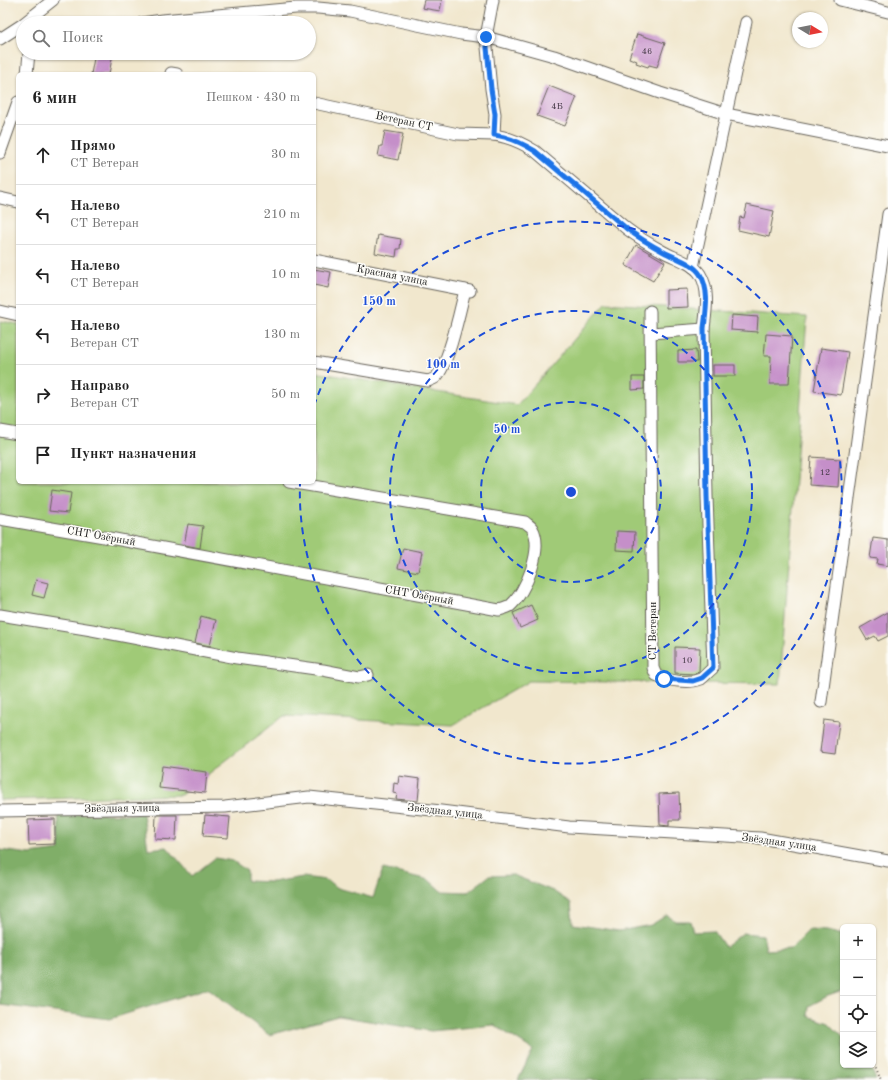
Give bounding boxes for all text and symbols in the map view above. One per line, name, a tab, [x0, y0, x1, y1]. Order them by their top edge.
north arrow	[792, 12, 828, 48]
search box	[16, 16, 316, 60]
icon: search	[30, 27, 52, 49]
route end	[477, 28, 495, 46]
text: Поиск	[62, 31, 103, 46]
house number: 46	[642, 47, 652, 56]
text: 6 мин	[32, 90, 77, 107]
text: Пешком · 430 m	[206, 91, 300, 104]
house number: 4Б	[551, 102, 563, 111]
street label: Ветеран СТ	[374, 111, 434, 133]
text: Прямо	[70, 139, 116, 154]
icon: ahead	[32, 144, 54, 166]
text: 30 m	[271, 148, 300, 161]
text: СТ Ветеран	[70, 157, 139, 170]
text: Налево	[70, 199, 120, 214]
icon: left	[32, 204, 54, 226]
text: 210 m	[263, 208, 300, 221]
text: СТ Ветеран	[70, 217, 139, 230]
text: Налево	[70, 259, 120, 274]
icon: left	[32, 264, 54, 286]
street label: Красная улица	[355, 264, 429, 288]
text: 10 m	[271, 268, 300, 281]
text: СТ Ветеран	[70, 277, 139, 290]
text: 150 m	[362, 295, 396, 308]
text: Налево	[70, 319, 120, 334]
icon: left	[32, 324, 54, 346]
text: 130 m	[263, 328, 300, 341]
text: Ветеран СТ	[70, 337, 139, 350]
text: 100 m	[426, 359, 460, 371]
text: Направо	[70, 379, 129, 394]
icon: right	[32, 384, 54, 406]
text: 50 m	[271, 388, 300, 401]
text: Ветеран СТ	[70, 397, 139, 410]
text: 50 m	[494, 423, 521, 436]
icon: arrive	[32, 444, 54, 466]
text: Пункт назначения	[70, 447, 197, 462]
house number: 12	[820, 468, 830, 477]
centre of rings	[564, 485, 578, 499]
street label: СНТ Озёрный	[66, 526, 136, 548]
street label: СНТ Озёрный	[384, 585, 454, 607]
street label: СТ Ветеран	[648, 602, 659, 660]
house number: 10	[682, 656, 692, 665]
route start	[655, 670, 673, 688]
street label: Звёздная улица	[84, 803, 161, 815]
street label: Звёздная улица	[407, 803, 484, 821]
street label: Звёздная улица	[741, 832, 818, 854]
map controls	[840, 924, 876, 1068]
button: +	[840, 924, 876, 960]
button: −	[840, 960, 876, 996]
button: locate	[840, 996, 876, 1032]
button: layers	[840, 1032, 876, 1068]

